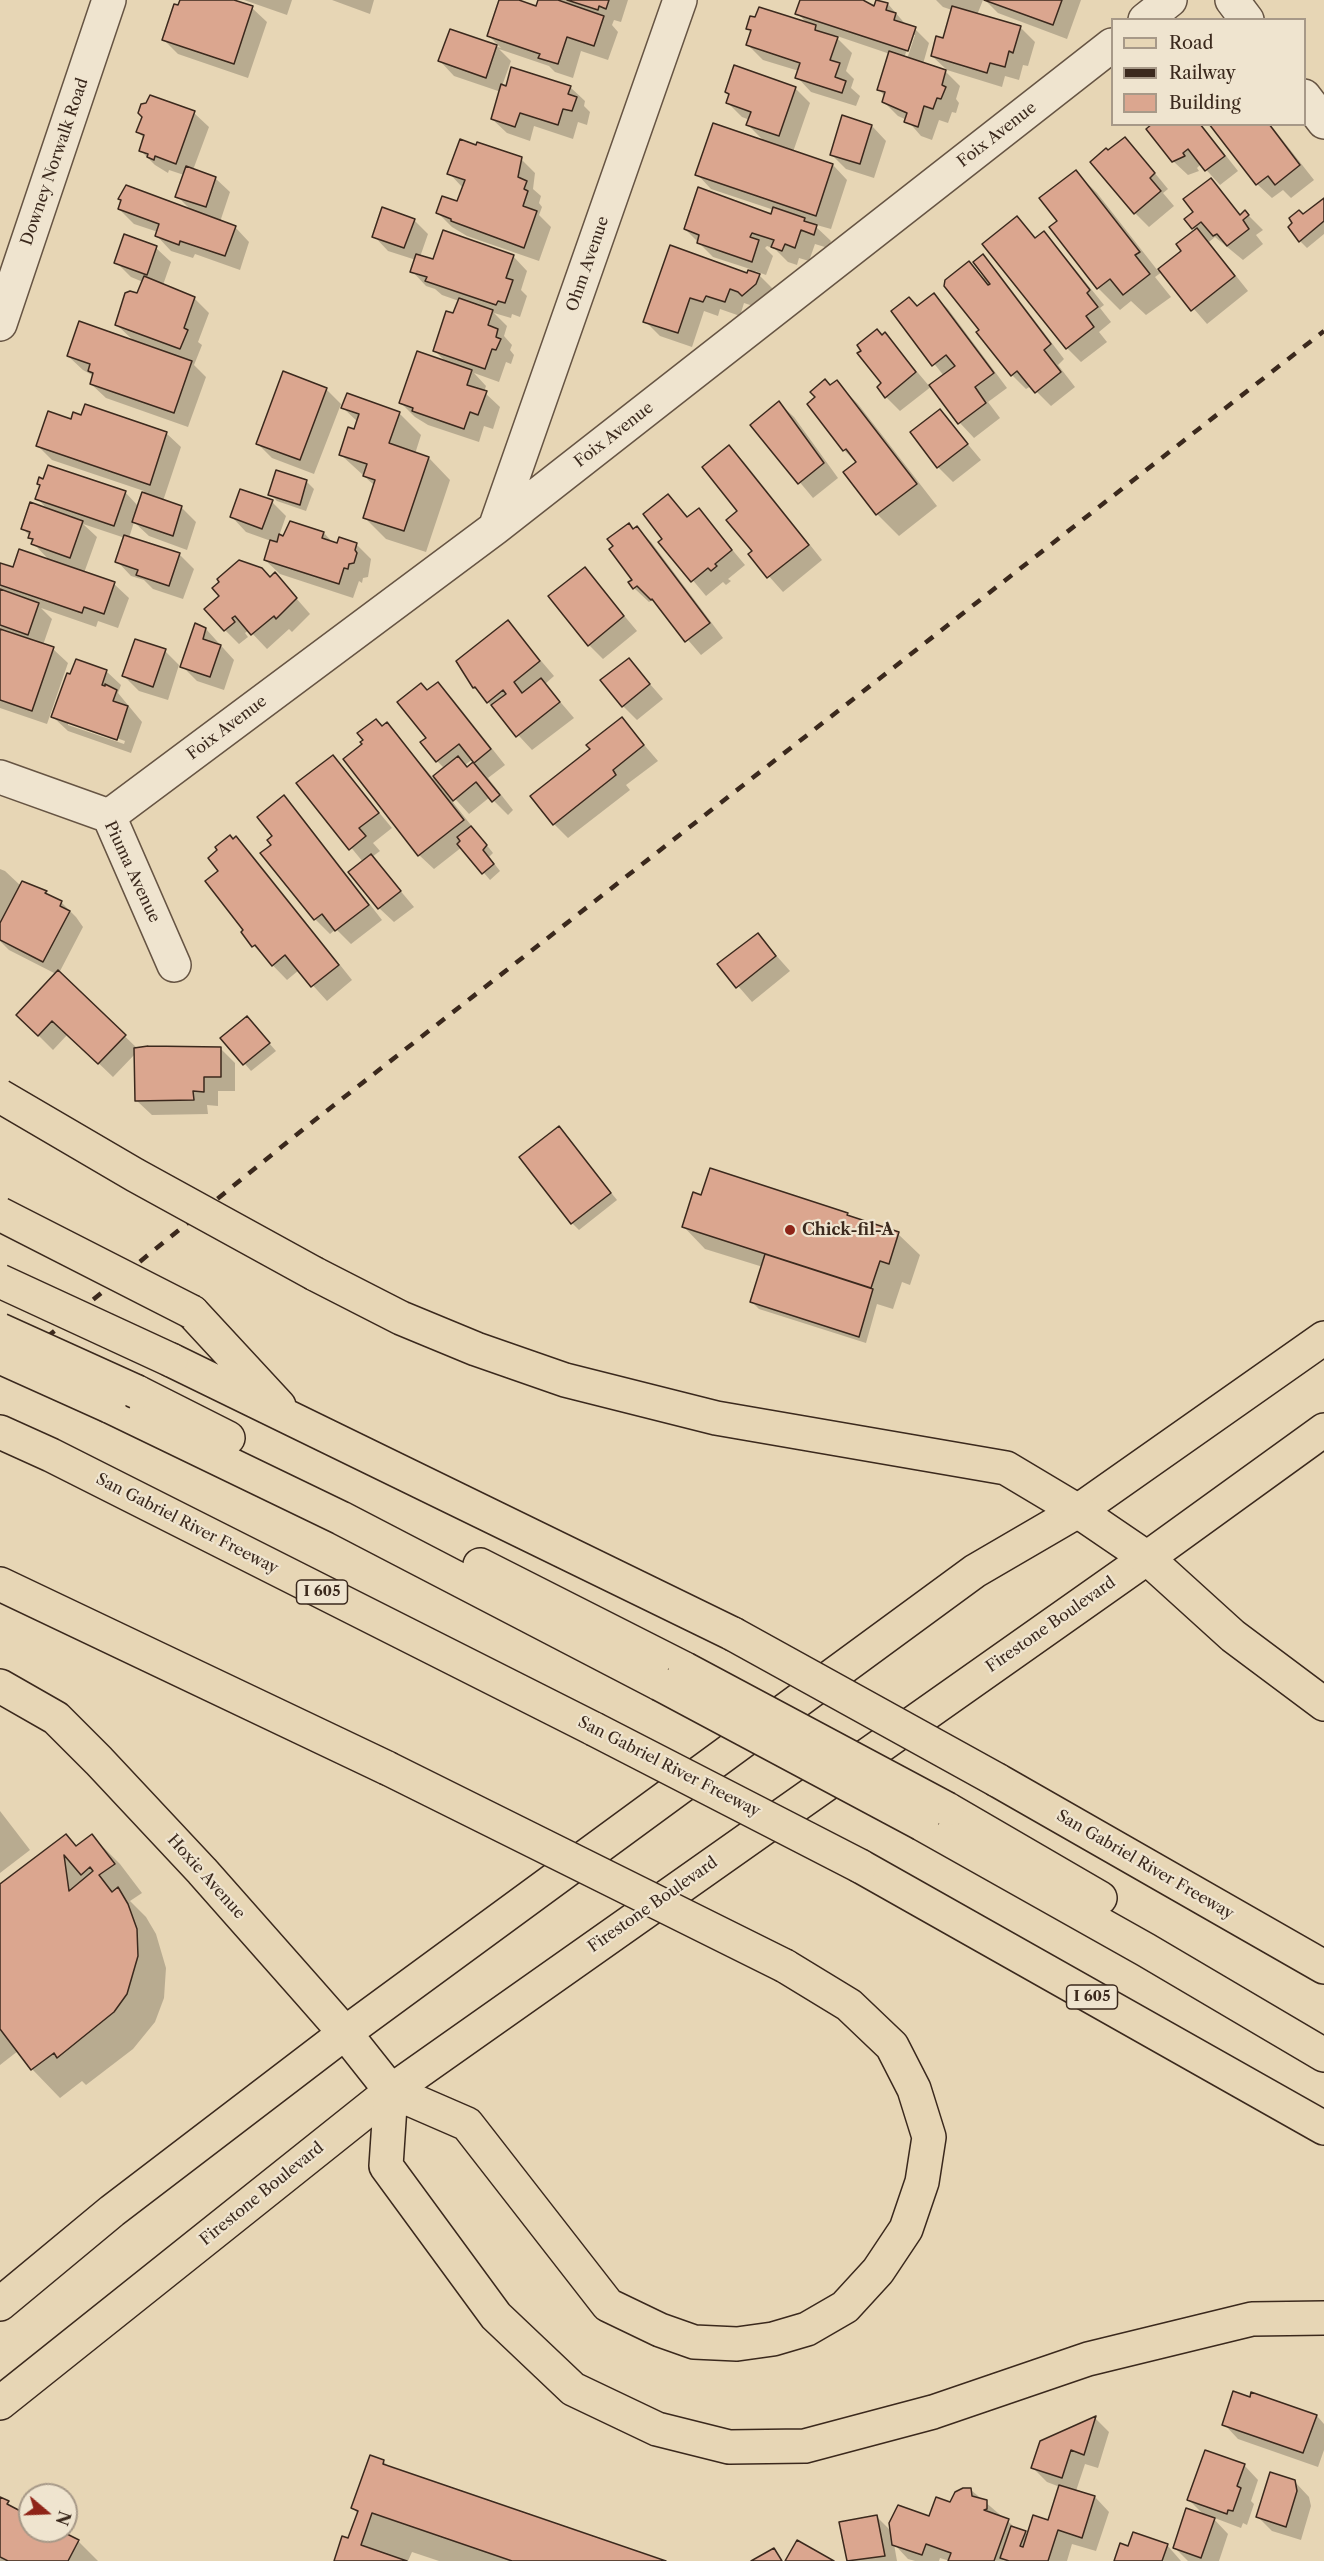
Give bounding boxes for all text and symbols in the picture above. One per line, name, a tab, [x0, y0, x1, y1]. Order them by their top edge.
legend	[1111, 18, 1306, 126]
text: Road	[1169, 32, 1214, 54]
text: Railway	[1169, 62, 1236, 84]
street label: Downey Norwalk Road	[17, 76, 93, 248]
text: Building	[1169, 92, 1241, 114]
street label: Foix Avenue	[954, 98, 1040, 172]
street label: Ohm Avenue	[563, 214, 613, 314]
street label: Foix Avenue	[571, 398, 657, 472]
street label: Foix Avenue	[183, 692, 271, 764]
street label: Piuma Avenue	[100, 818, 164, 926]
place label: Chick-fil-A	[802, 1220, 894, 1240]
marker: Chick-fil-A	[783, 1223, 797, 1237]
street label: San Gabriel River Freeway	[93, 1470, 281, 1578]
street label: Firestone Boulevard	[983, 1573, 1119, 1677]
road number: I 605	[296, 1580, 348, 1604]
street label: San Gabriel River Freeway	[575, 1713, 763, 1821]
street label: San Gabriel River Freeway	[1053, 1806, 1237, 1924]
street label: Hoxie Avenue	[163, 1831, 249, 1923]
street label: Firestone Boulevard	[585, 1853, 721, 1957]
road number: I 605	[1066, 1985, 1118, 2009]
street label: Firestone Boulevard	[196, 2138, 328, 2250]
north arrow	[18, 2483, 78, 2543]
text: N	[51, 2508, 75, 2528]

